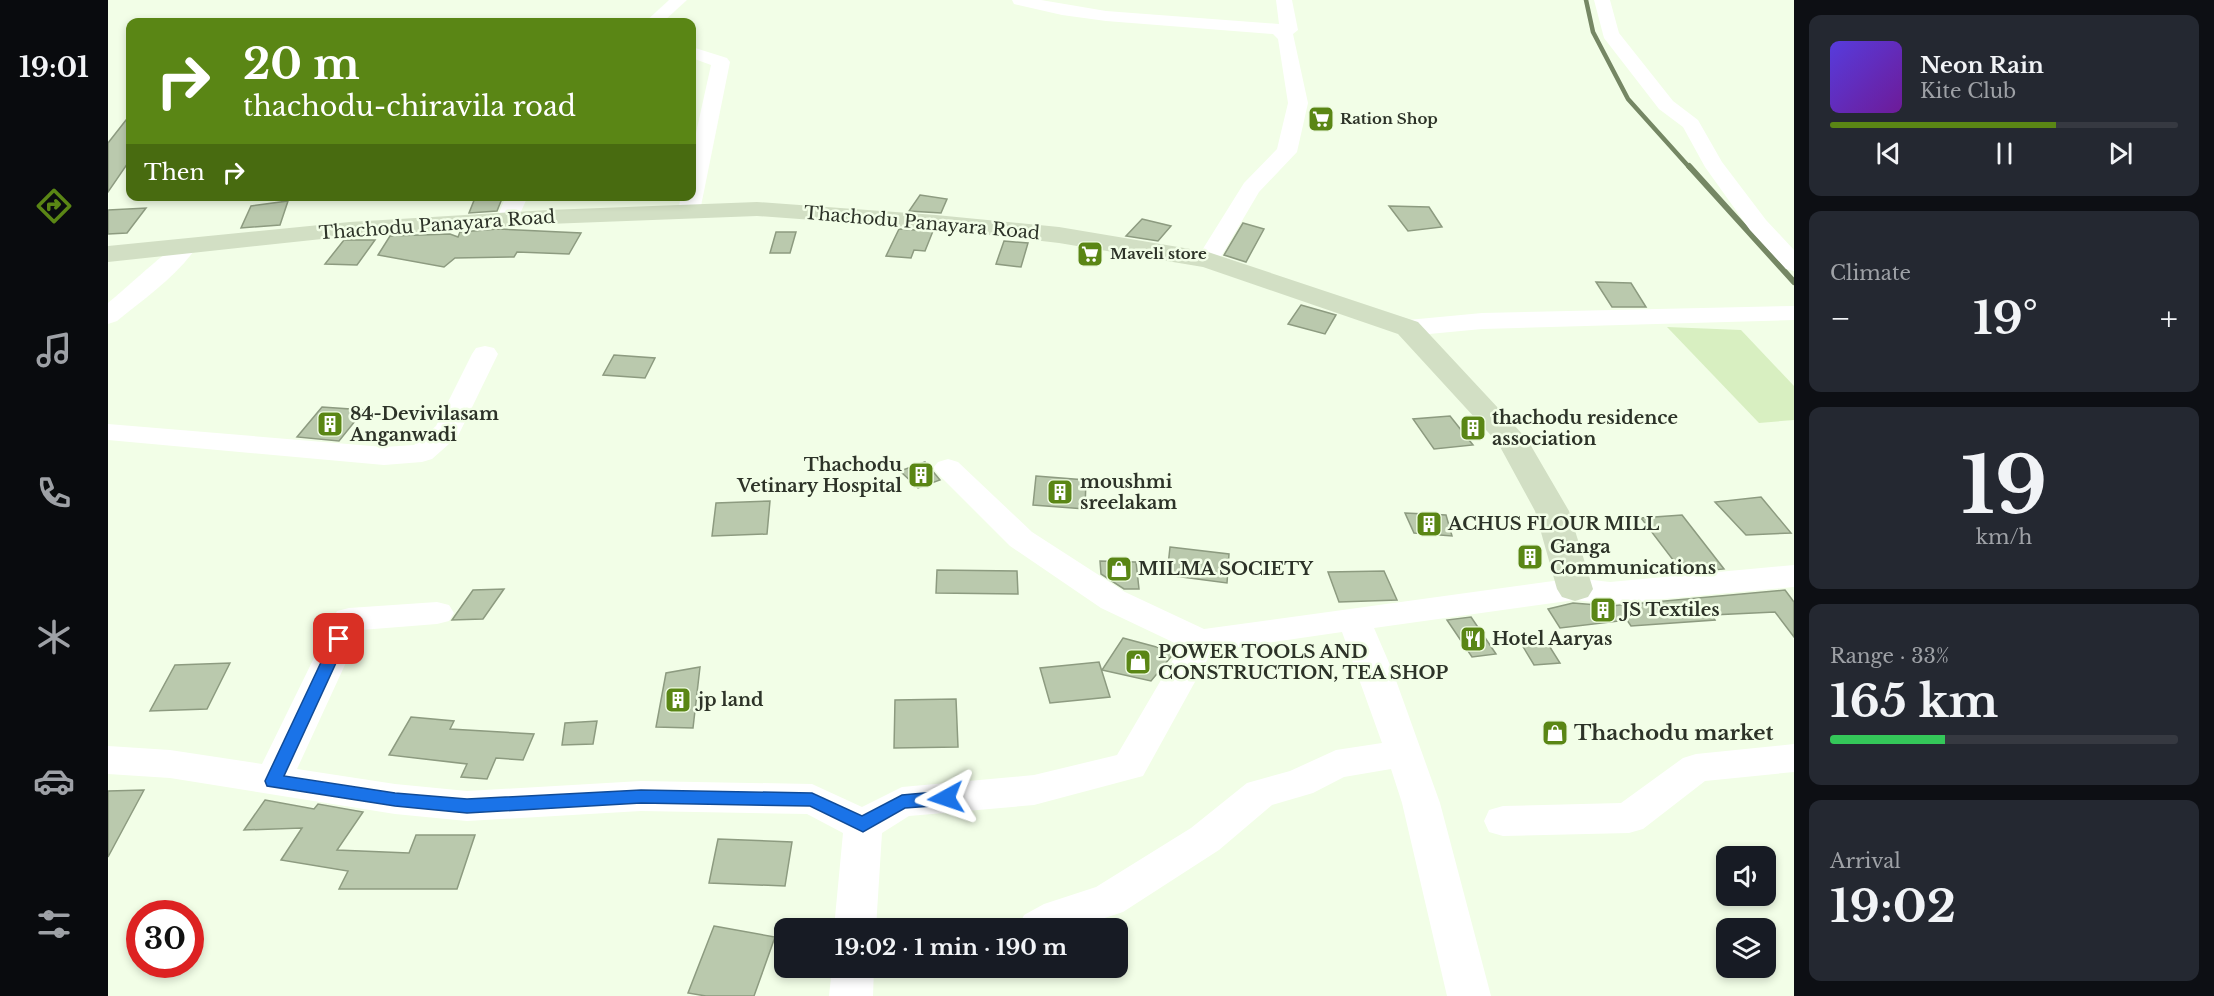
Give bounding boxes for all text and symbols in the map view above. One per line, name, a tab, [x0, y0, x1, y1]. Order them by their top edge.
text: 20 m	[243, 38, 360, 90]
icon: right	[144, 42, 222, 120]
text: 19:01	[19, 51, 89, 84]
text: Neon Rain	[1920, 52, 2044, 79]
text: Kite Club	[1920, 79, 2016, 103]
text: thachodu-chiravila road	[243, 90, 576, 123]
supermarket icon: Ration Shop	[1306, 104, 1336, 134]
place label: Ration Shop	[1340, 109, 1438, 128]
icon: previous	[1872, 137, 1905, 170]
icon: pause	[1988, 137, 2021, 170]
icon: next	[2104, 137, 2137, 170]
icon: right	[217, 156, 250, 189]
text: Then	[144, 159, 205, 186]
icon: directions	[33, 185, 75, 227]
street label: Thachodu Panayara Road	[803, 202, 1041, 244]
street label: Thachodu Panayara Road	[318, 206, 556, 244]
supermarket icon: Maveli store	[1075, 239, 1105, 269]
place label: Maveli store	[1110, 244, 1207, 263]
text: Climate	[1830, 261, 1911, 285]
text: 19°	[1973, 290, 2038, 346]
text: −	[1830, 298, 1851, 339]
text: +	[2160, 298, 2178, 339]
icon: music	[33, 329, 75, 371]
place label: 84-Devivilasam Anganwadi	[349, 403, 499, 446]
place label: thachodu residence association	[1492, 407, 1678, 450]
building icon: 84-Devivilasam Anganwadi	[315, 409, 345, 439]
building icon: thachodu residence association	[1458, 413, 1488, 443]
text: 19	[1961, 437, 2047, 534]
place label: Thachodu Vetinary Hospital	[736, 454, 903, 497]
building icon: Thachodu Vetinary Hospital	[906, 460, 936, 490]
place label: moushmi sreelakam	[1080, 471, 1177, 514]
icon: phone	[33, 472, 75, 514]
building icon: moushmi sreelakam	[1045, 477, 1075, 507]
building icon: ACHUS FLOUR MILL	[1414, 509, 1444, 539]
place label: ACHUS FLOUR MILL	[1447, 513, 1660, 535]
text: km/h	[1976, 525, 2032, 549]
place label: Ganga Communications	[1550, 536, 1716, 579]
building icon: Ganga Communications	[1515, 542, 1545, 572]
shop icon: MILMA SOCIETY	[1104, 554, 1134, 584]
place label: MILMA SOCIETY	[1138, 558, 1314, 580]
building icon: JS Textiles	[1588, 595, 1618, 625]
place label: JS Textiles	[1618, 599, 1720, 621]
pin	[313, 613, 364, 664]
icon: climate	[33, 616, 75, 658]
icon: arrive	[322, 622, 355, 655]
restaurant icon: Hotel Aaryas	[1458, 624, 1488, 654]
place label: Hotel Aaryas	[1492, 628, 1612, 650]
place label: POWER TOOLS AND CONSTRUCTION, TEA SHOP	[1158, 641, 1448, 684]
text: Range · 33%	[1830, 644, 1949, 668]
shop icon: POWER TOOLS AND CONSTRUCTION, TEA SHOP	[1123, 647, 1153, 677]
text: 165 km	[1830, 673, 1998, 729]
building icon: jp land	[663, 685, 693, 715]
place label: jp land	[695, 689, 764, 711]
shop icon: Thachodu market	[1540, 718, 1570, 748]
place label: Thachodu market	[1574, 720, 1774, 746]
icon: car	[33, 760, 75, 802]
position arrow	[914, 766, 978, 830]
map controls	[1716, 846, 1776, 978]
button: sound	[1716, 846, 1776, 906]
text: Arrival	[1830, 849, 1901, 873]
text: 19:02	[1830, 878, 1956, 934]
speed limit sign: 30	[126, 900, 204, 978]
icon: filters	[33, 903, 75, 945]
button: layers	[1716, 918, 1776, 978]
text: 19:02 · 1 min · 190 m	[835, 934, 1067, 961]

